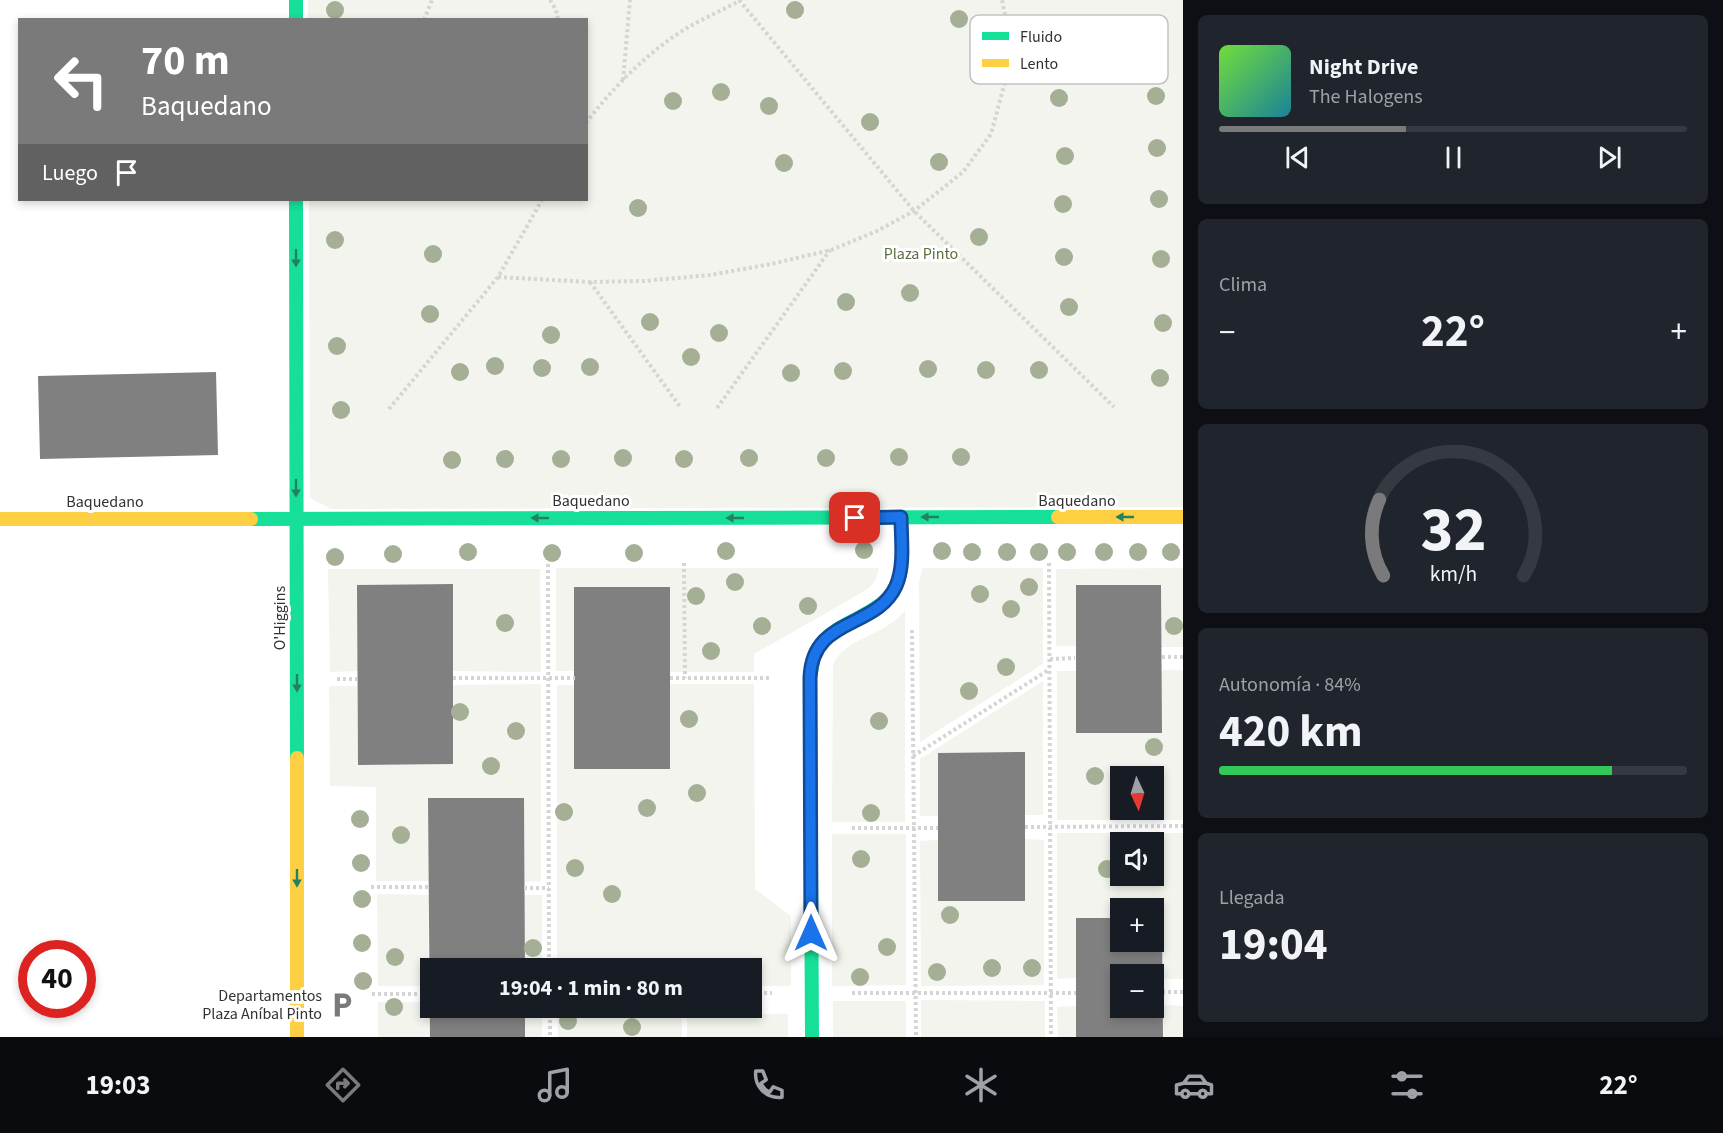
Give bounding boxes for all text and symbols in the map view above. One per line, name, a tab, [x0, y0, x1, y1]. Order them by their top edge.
legend	[970, 15, 1168, 84]
text: Fluido	[1020, 26, 1062, 48]
text: 70 m	[141, 31, 230, 91]
icon: left	[42, 42, 120, 120]
text: Night Drive	[1309, 51, 1418, 83]
text: Lento	[1020, 53, 1058, 75]
text: The Halogens	[1309, 83, 1423, 111]
text: Baquedano	[141, 87, 272, 126]
icon: previous	[1281, 141, 1314, 174]
icon: pause	[1437, 141, 1470, 174]
icon: next	[1593, 141, 1626, 174]
icon: arrive	[110, 156, 143, 189]
text: Luego	[42, 157, 98, 189]
park label: Plaza Pinto	[884, 243, 958, 265]
one-way arrow	[291, 248, 301, 267]
text: Clima	[1219, 271, 1267, 299]
text: 22°	[1421, 300, 1485, 364]
text: −	[1219, 309, 1235, 356]
text: +	[1671, 309, 1687, 356]
one-way arrow	[291, 479, 301, 498]
text: 32	[1420, 486, 1486, 575]
street label: Baquedano	[552, 490, 630, 512]
street label: Baquedano	[1038, 490, 1116, 512]
street label: Baquedano	[66, 491, 144, 513]
pin	[829, 492, 880, 543]
icon: arrive	[838, 501, 871, 534]
one-way arrow	[920, 512, 939, 522]
one-way arrow	[1115, 512, 1134, 522]
one-way arrow	[530, 513, 549, 523]
one-way arrow	[725, 513, 744, 523]
text: km/h	[1429, 559, 1477, 590]
street label: O'Higgins	[269, 585, 291, 650]
text: Autonomía · 84%	[1219, 671, 1361, 699]
one-way arrow	[292, 674, 302, 693]
text: 420 km	[1219, 700, 1363, 764]
north arrow	[1110, 766, 1164, 820]
map controls	[1110, 766, 1164, 1018]
button: sound	[1110, 832, 1164, 886]
one-way arrow	[292, 869, 302, 888]
text: Llegada	[1219, 884, 1285, 912]
button: +	[1110, 898, 1164, 952]
position arrow	[779, 901, 843, 965]
text: 19:04	[1219, 913, 1328, 977]
speed limit sign: 40	[18, 940, 96, 1018]
button: −	[1110, 964, 1164, 1018]
text: 19:04 · 1 min · 80 m	[499, 972, 683, 1004]
place label: Departamentos Plaza Aníbal Pinto	[202, 985, 322, 1025]
parking icon: Departamentos Plaza Aníbal Pinto	[327, 990, 357, 1020]
icon: directions	[322, 1064, 364, 1106]
icon: music	[534, 1064, 576, 1106]
icon: phone	[747, 1064, 789, 1106]
icon: climate	[960, 1064, 1002, 1106]
icon: car	[1173, 1064, 1215, 1106]
icon: filters	[1386, 1064, 1428, 1106]
text: 19:03	[85, 1066, 151, 1105]
text: 22°	[1599, 1066, 1638, 1105]

